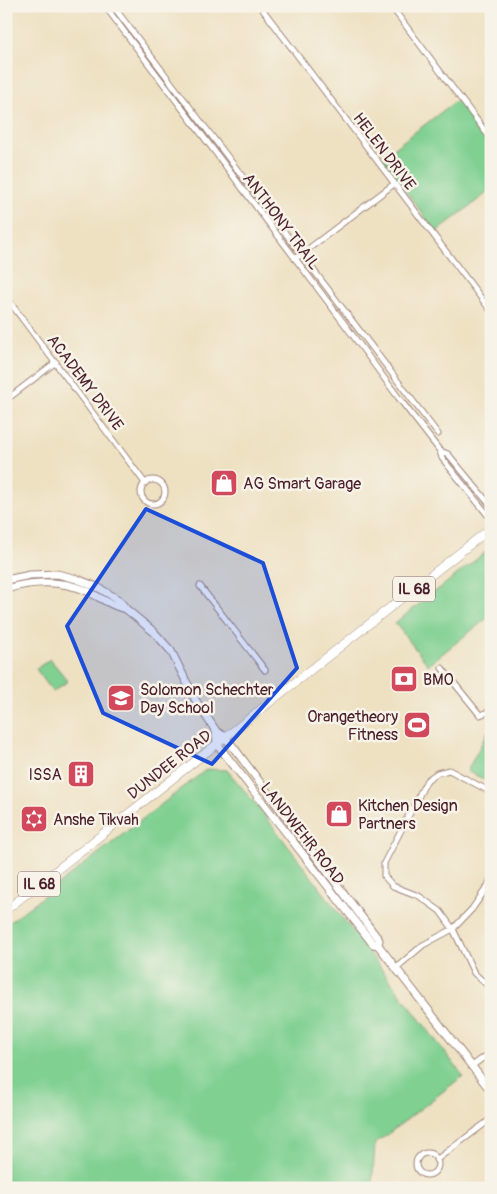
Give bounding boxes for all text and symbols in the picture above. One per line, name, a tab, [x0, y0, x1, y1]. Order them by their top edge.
street label: HELEN DRIVE	[348, 109, 420, 194]
street label: ANTHONY TRAIL	[238, 169, 324, 274]
street label: ACADEMY DRIVE	[43, 331, 128, 435]
shop icon: AG Smart Garage	[209, 468, 239, 498]
place label: AG Smart Garage	[243, 474, 361, 494]
road number: IL 68	[393, 576, 435, 602]
bank icon: BMO	[389, 664, 419, 694]
place label: BMO	[423, 670, 454, 690]
place label: Solomon Schechter Day School	[140, 680, 274, 718]
school or university icon: Solomon Schechter Day School	[106, 683, 136, 713]
place label: Orangetheory Fitness	[307, 707, 398, 745]
sports icon: Orangetheory Fitness	[402, 710, 432, 740]
street label: DUNDEE ROAD	[123, 726, 216, 804]
building icon: ISSA	[66, 759, 96, 789]
place label: ISSA	[28, 765, 62, 785]
street label: LANDWEHR ROAD	[256, 778, 349, 889]
place label: Kitchen Design Partners	[358, 796, 458, 834]
shop icon: Kitchen Design Partners	[324, 799, 354, 829]
synagogue icon: Anshe Tikvah	[19, 804, 49, 834]
place label: Anshe Tikvah	[53, 810, 139, 830]
road number: IL 68	[18, 872, 60, 896]

